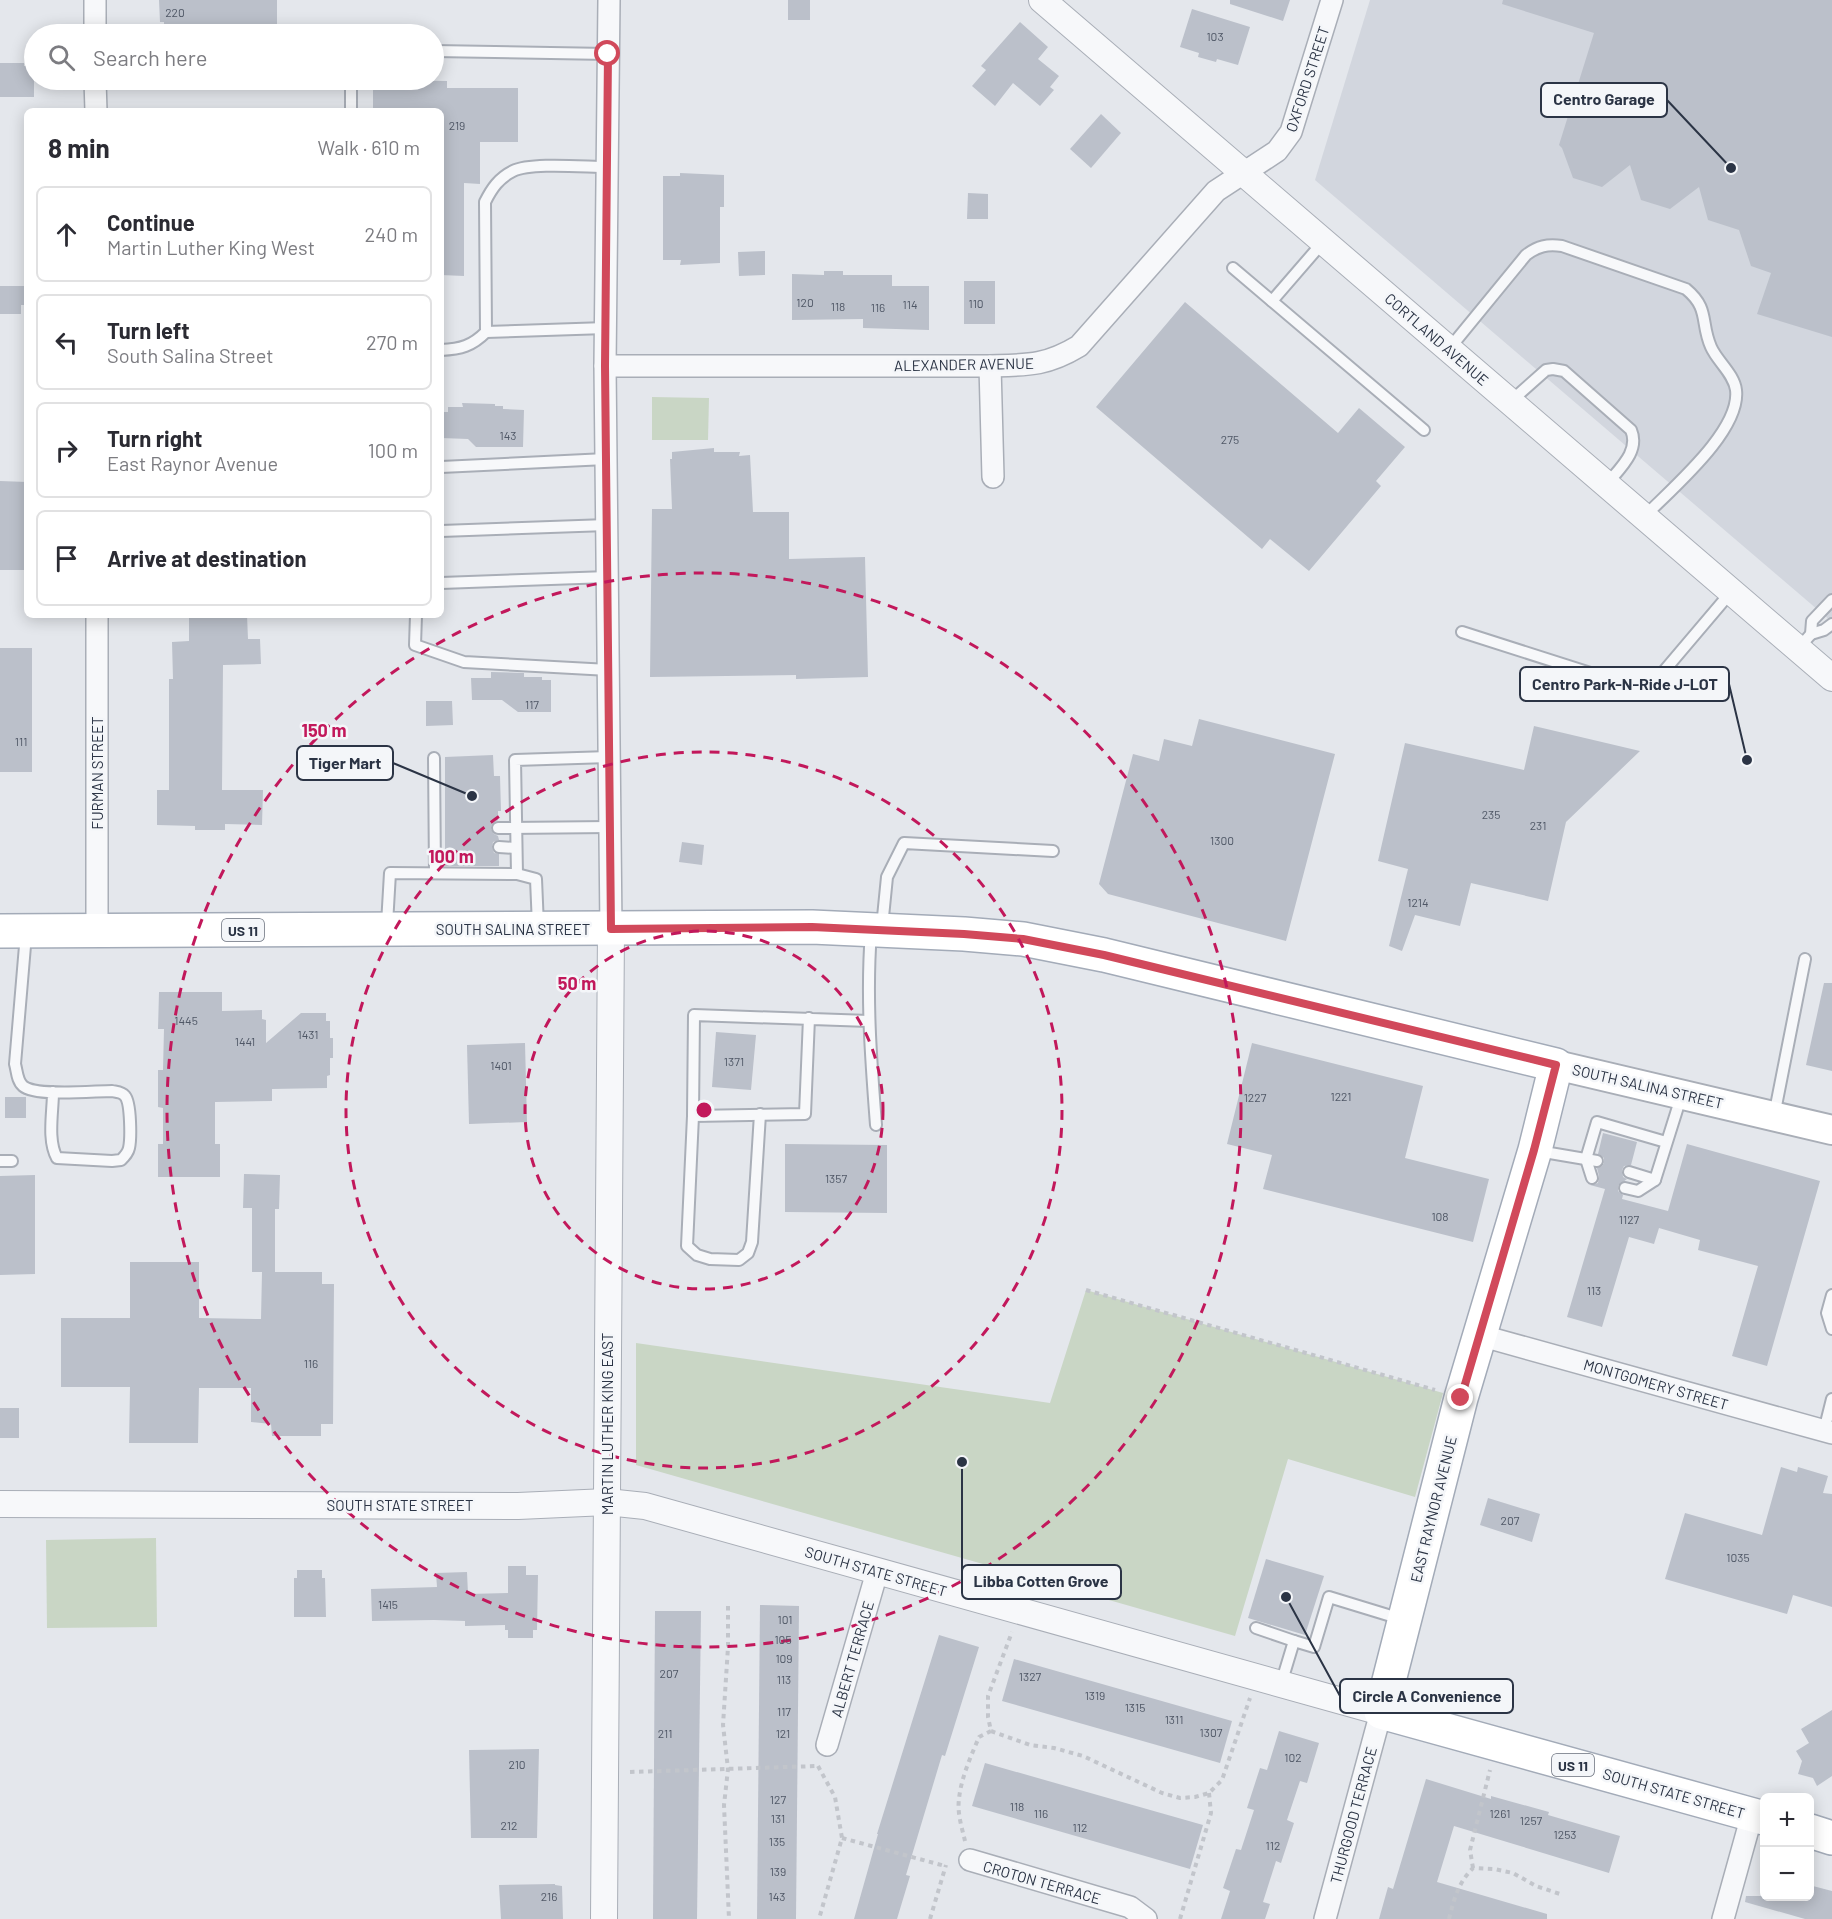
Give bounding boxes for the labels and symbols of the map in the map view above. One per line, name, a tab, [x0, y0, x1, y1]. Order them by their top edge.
house number: 220	[165, 5, 185, 19]
street label: OXFORD STREET	[1281, 24, 1333, 134]
house number: 103	[1206, 29, 1224, 43]
route start	[594, 40, 620, 66]
callout: Centro Garage	[1541, 83, 1667, 117]
text: Centro Garage	[1553, 89, 1655, 108]
house number: 219	[449, 118, 465, 132]
street label: CORTLAND AVENUE	[1381, 289, 1493, 389]
house number: 120	[796, 295, 814, 309]
house number: 110	[968, 296, 984, 310]
house number: 114	[902, 297, 918, 311]
house number: 118	[831, 299, 845, 313]
house number: 116	[871, 300, 885, 314]
street label: ALEXANDER AVENUE	[894, 354, 1034, 374]
house number: 143	[500, 428, 517, 442]
house number: 275	[1221, 432, 1239, 446]
callout: Centro Park-N-Ride J-LOT	[1520, 667, 1729, 701]
text: Centro Park-N-Ride J-LOT	[1532, 674, 1718, 693]
house number: 117	[525, 697, 539, 711]
street label: FURMAN STREET	[88, 716, 106, 830]
text: 150 m	[302, 719, 346, 741]
house number: 111	[15, 734, 27, 748]
callout: Tiger Mart	[297, 746, 393, 780]
text: Tiger Mart	[309, 753, 381, 772]
house number: 235	[1482, 807, 1500, 821]
house number: 231	[1530, 818, 1546, 832]
house number: 1300	[1210, 833, 1234, 847]
text: 100 m	[428, 845, 474, 867]
house number: 1214	[1407, 895, 1429, 909]
road number: US 11	[222, 919, 264, 941]
street label: SOUTH SALINA STREET	[436, 920, 590, 938]
text: 50 m	[558, 972, 596, 994]
house number: 1445	[174, 1013, 198, 1027]
house number: 1431	[297, 1027, 319, 1041]
house number: 1441	[235, 1034, 255, 1048]
house number: 1371	[724, 1054, 744, 1068]
house number: 1401	[490, 1058, 512, 1072]
street label: SOUTH SALINA STREET	[1571, 1060, 1725, 1112]
house number: 1221	[1330, 1089, 1352, 1103]
house number: 1227	[1244, 1090, 1267, 1104]
centre of rings	[694, 1100, 714, 1120]
house number: 1357	[825, 1171, 847, 1185]
house number: 108	[1431, 1209, 1449, 1223]
house number: 1127	[1619, 1212, 1640, 1226]
house number: 113	[1587, 1283, 1601, 1297]
street label: MARTIN LUTHER KING EAST	[598, 1333, 616, 1515]
street label: MONTGOMERY STREET	[1582, 1355, 1730, 1413]
house number: 116	[304, 1356, 318, 1370]
route end	[1447, 1384, 1473, 1410]
street label: EAST RAYNOR AVENUE	[1406, 1434, 1460, 1584]
street label: SOUTH STATE STREET	[327, 1496, 473, 1514]
house number: 207	[1501, 1513, 1520, 1527]
street label: SOUTH STATE STREET	[803, 1542, 949, 1600]
house number: 1035	[1726, 1550, 1750, 1564]
callout: Libba Cotten Grove	[962, 1565, 1121, 1599]
text: Libba Cotten Grove	[974, 1571, 1109, 1590]
house number: 1415	[378, 1597, 398, 1611]
street label: ALBERT TERRACE	[827, 1599, 877, 1719]
house number: 101	[778, 1612, 792, 1626]
house number: 105	[774, 1632, 792, 1646]
house number: 109	[775, 1651, 793, 1665]
house number: 207	[660, 1666, 679, 1680]
house number: 1327	[1019, 1669, 1042, 1683]
house number: 113	[777, 1672, 791, 1686]
callout: Circle A Convenience	[1340, 1679, 1513, 1713]
text: Circle A Convenience	[1352, 1686, 1502, 1705]
house number: 1319	[1085, 1688, 1105, 1702]
house number: 1315	[1125, 1700, 1145, 1714]
house number: 117	[777, 1704, 791, 1718]
house number: 1311	[1165, 1712, 1183, 1726]
house number: 1307	[1200, 1725, 1223, 1739]
house number: 211	[658, 1726, 672, 1740]
house number: 121	[776, 1726, 790, 1740]
street label: THURGOOD TERRACE	[1326, 1745, 1380, 1885]
house number: 102	[1284, 1750, 1302, 1764]
road number: US 11	[1552, 1754, 1594, 1776]
house number: 210	[508, 1757, 526, 1771]
street label: SOUTH STATE STREET	[1601, 1764, 1747, 1822]
house number: 127	[770, 1792, 786, 1806]
house number: 118	[1010, 1799, 1024, 1813]
house number: 116	[1034, 1806, 1048, 1820]
house number: 1261	[1490, 1806, 1510, 1820]
house number: 131	[771, 1811, 785, 1825]
house number: 1257	[1520, 1813, 1543, 1827]
house number: 212	[501, 1818, 517, 1832]
house number: 112	[1073, 1820, 1087, 1834]
house number: 1253	[1554, 1827, 1576, 1841]
house number: 135	[769, 1834, 785, 1848]
house number: 112	[1266, 1838, 1280, 1852]
street label: CROTON TERRACE	[981, 1857, 1103, 1907]
house number: 139	[770, 1864, 786, 1878]
house number: 216	[541, 1889, 557, 1903]
house number: 143	[769, 1889, 786, 1903]

